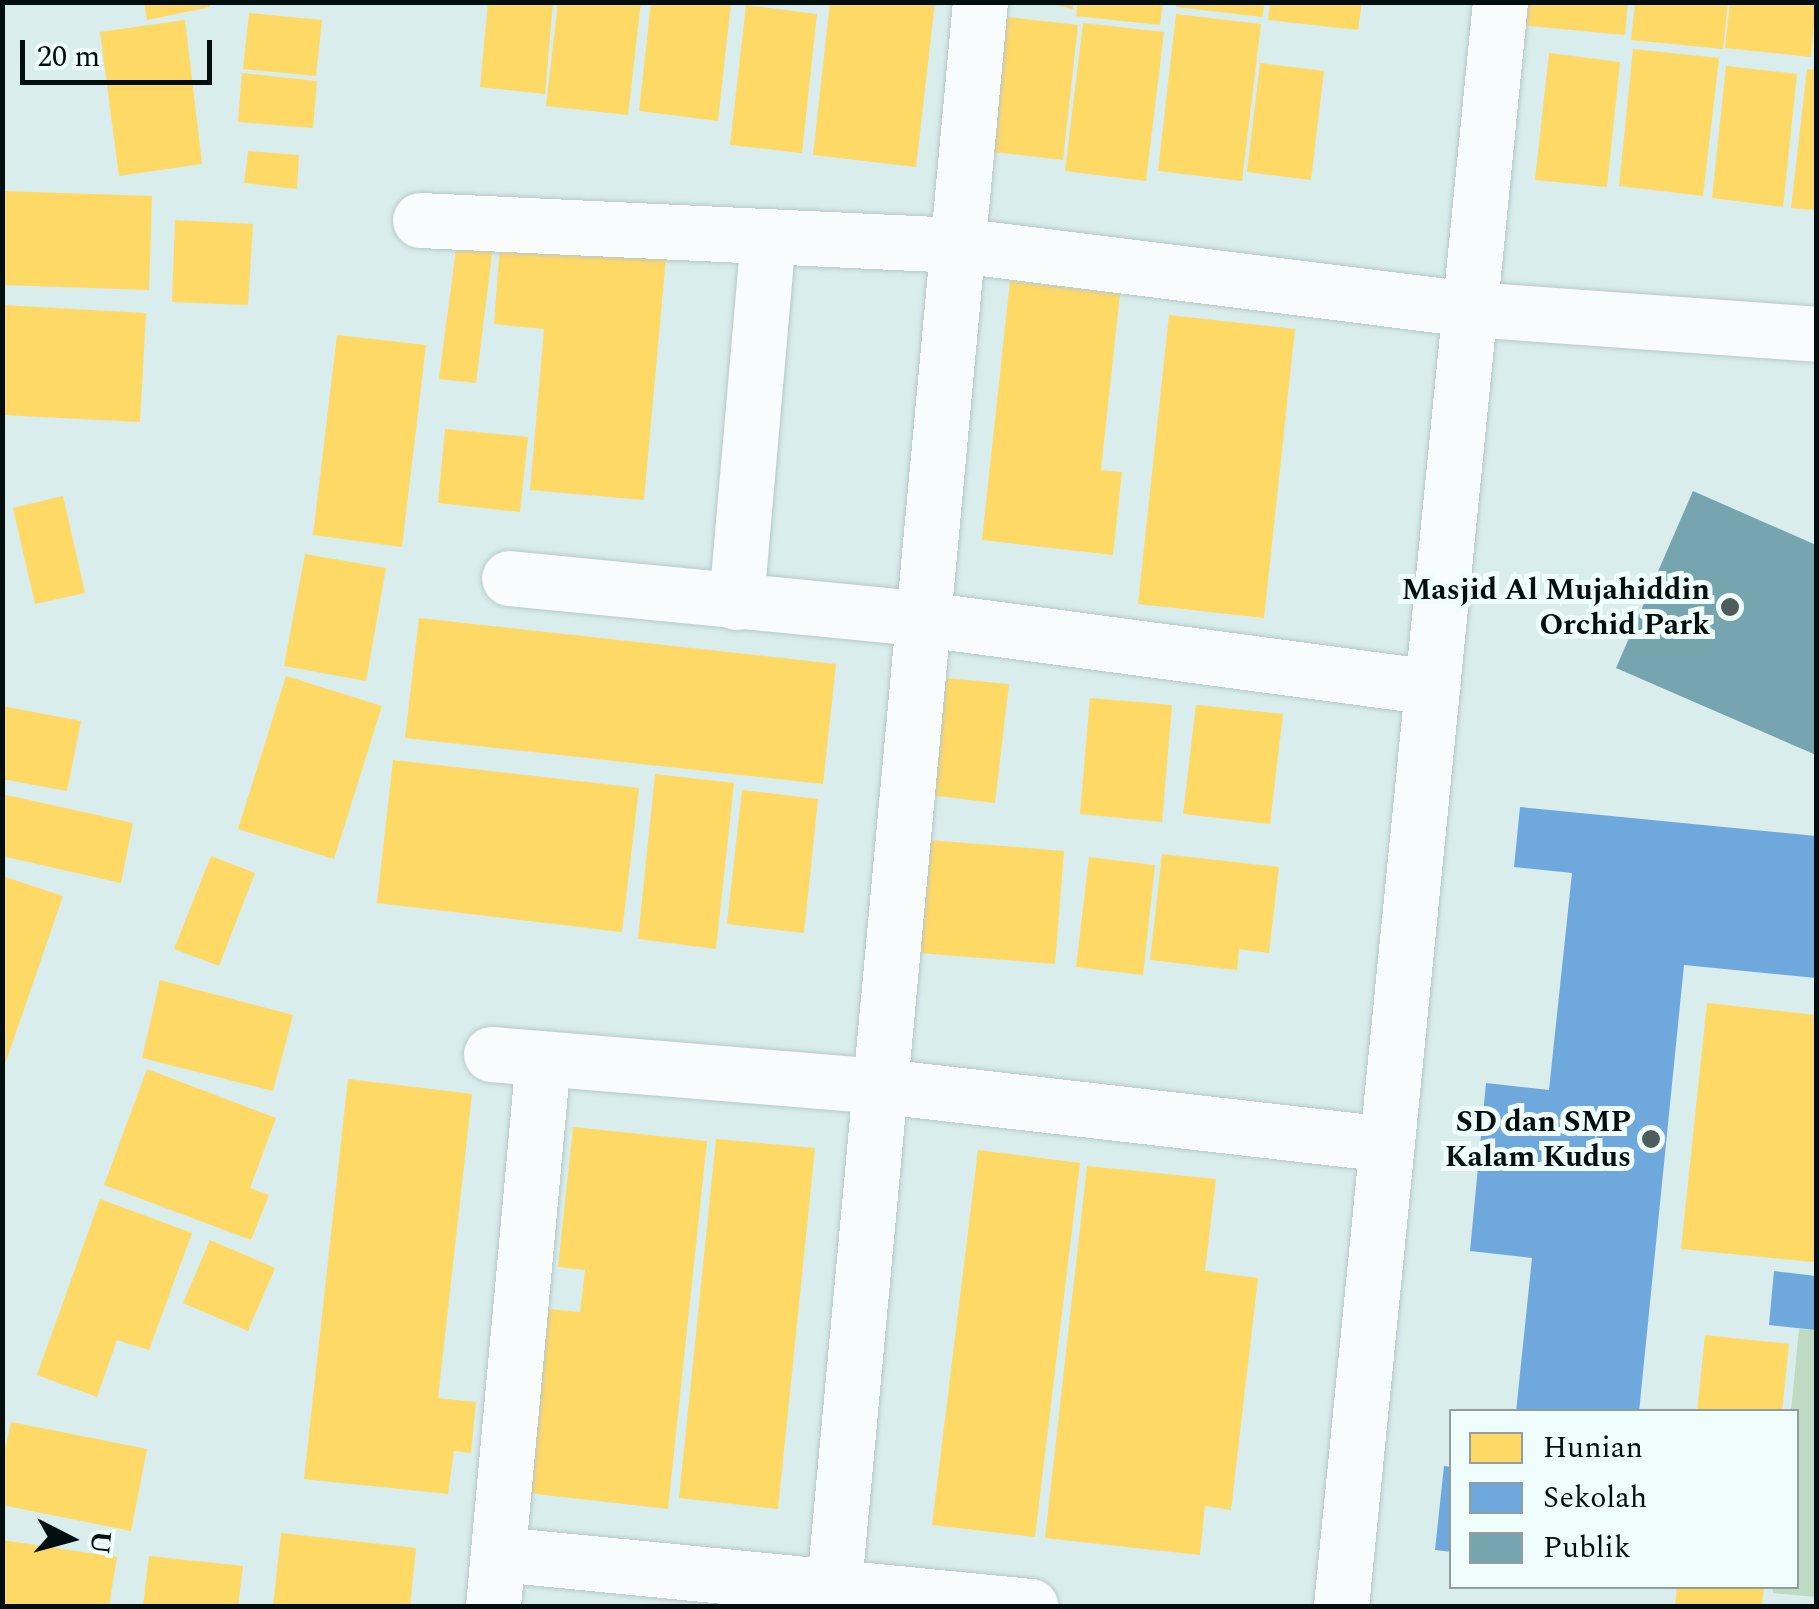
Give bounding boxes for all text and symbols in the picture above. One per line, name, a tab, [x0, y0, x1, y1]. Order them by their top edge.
scale bar	[25, 20, 218, 82]
text: 20 m	[37, 34, 100, 80]
place label: Masjid Al Mujahiddin Orchid Park	[1402, 572, 1710, 642]
marker: Masjid Al Mujahiddin Orchid Park	[1719, 596, 1741, 618]
place label: SD dan SMP Kalam Kudus	[1445, 1104, 1631, 1174]
marker: SD dan SMP Kalam Kudus	[1640, 1128, 1662, 1150]
legend	[1449, 1409, 1799, 1589]
text: Hunian	[1543, 1425, 1643, 1471]
text: Sekolah	[1543, 1475, 1647, 1521]
north arrow	[20, 1489, 120, 1589]
text: Publik	[1543, 1525, 1631, 1571]
text: U	[78, 1528, 123, 1556]

